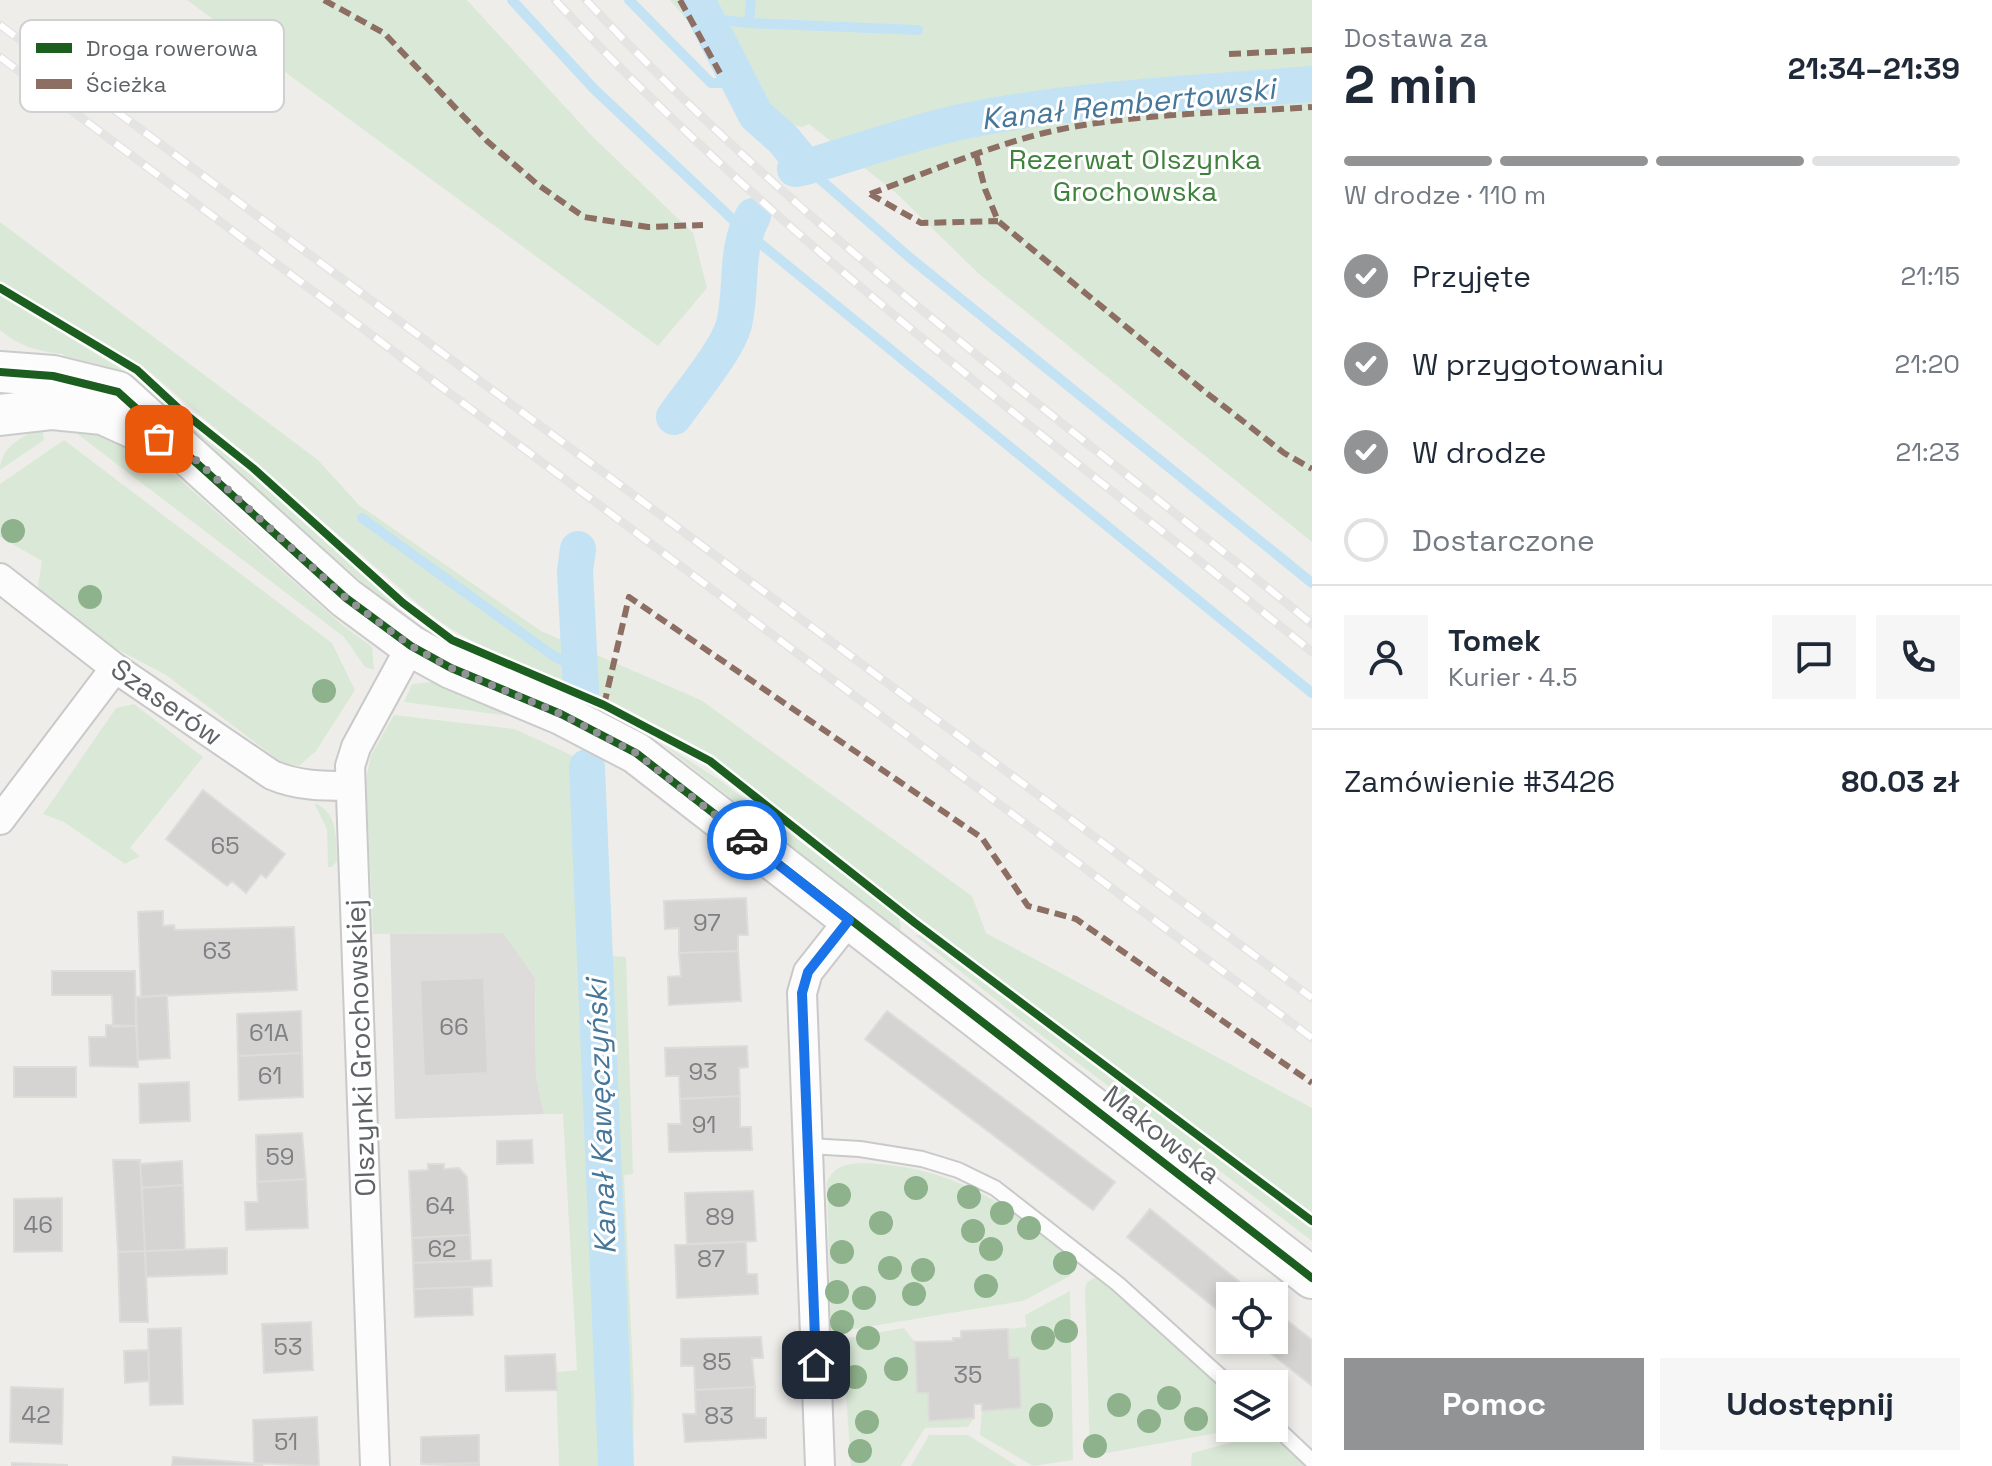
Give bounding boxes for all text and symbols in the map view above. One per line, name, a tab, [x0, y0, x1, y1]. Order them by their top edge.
legend	[20, 20, 284, 112]
text: Dostawa za	[1344, 21, 1488, 55]
text: Droga rowerowa	[86, 34, 258, 62]
text: 21:34–21:39	[1788, 49, 1960, 88]
text: 2 min	[1344, 52, 1478, 118]
water label: Kanał Rembertowski	[979, 68, 1280, 138]
text: Ścieżka	[86, 70, 167, 98]
park label: Rezerwat Olszynka Grochowska	[1009, 141, 1261, 209]
text: W drodze · 110 m	[1344, 178, 1546, 212]
icon: check	[1344, 254, 1388, 298]
text: Przyjęte	[1412, 257, 1531, 296]
text: 21:15	[1900, 259, 1960, 293]
icon: check	[1344, 342, 1388, 386]
text: W przygotowaniu	[1412, 345, 1664, 384]
text: 21:20	[1895, 347, 1960, 381]
pin	[125, 405, 193, 473]
icon: bag	[137, 417, 181, 461]
icon: check	[1344, 430, 1388, 474]
text: W drodze	[1412, 433, 1547, 472]
text: 21:23	[1896, 435, 1960, 469]
text: Dostarczone	[1412, 521, 1595, 560]
button: person	[1344, 615, 1428, 699]
button: chat	[1772, 615, 1856, 699]
button: phone	[1876, 615, 1960, 699]
text: Tomek	[1448, 621, 1541, 660]
street label: Szaserów	[104, 650, 230, 754]
text: Kurier · 4.5	[1448, 660, 1578, 694]
text: Zamówienie #3426	[1344, 762, 1615, 801]
text: 80.03 zł	[1841, 762, 1960, 801]
courier	[707, 800, 787, 880]
icon: car	[725, 818, 769, 862]
house number: 65	[210, 830, 240, 861]
street label: Olszynki Grochowskiej	[337, 899, 383, 1197]
house number: 97	[693, 907, 721, 938]
house number: 63	[202, 935, 232, 966]
water label: Kanał Kawęczyński	[576, 975, 625, 1255]
house number: 66	[439, 1011, 469, 1042]
house number: 61A	[249, 1017, 289, 1048]
house number: 93	[688, 1056, 718, 1087]
house number: 61	[258, 1060, 282, 1091]
street label: Makowska	[1096, 1077, 1228, 1191]
house number: 91	[692, 1109, 716, 1140]
house number: 59	[265, 1141, 295, 1172]
house number: 64	[425, 1190, 455, 1221]
house number: 89	[705, 1201, 735, 1232]
house number: 46	[23, 1209, 53, 1240]
house number: 62	[427, 1233, 457, 1264]
house number: 87	[697, 1243, 725, 1274]
map controls	[1216, 1282, 1288, 1442]
button: locate	[1216, 1282, 1288, 1354]
house number: 53	[274, 1331, 302, 1362]
pin	[782, 1331, 850, 1399]
icon: home	[794, 1343, 838, 1387]
house number: 85	[702, 1346, 732, 1377]
button: Pomoc	[1344, 1358, 1644, 1450]
button: Udostępnij	[1660, 1358, 1960, 1450]
house number: 35	[954, 1359, 982, 1390]
button: layers	[1216, 1370, 1288, 1442]
house number: 42	[21, 1399, 51, 1430]
house number: 83	[704, 1400, 734, 1431]
house number: 51	[274, 1426, 298, 1457]

